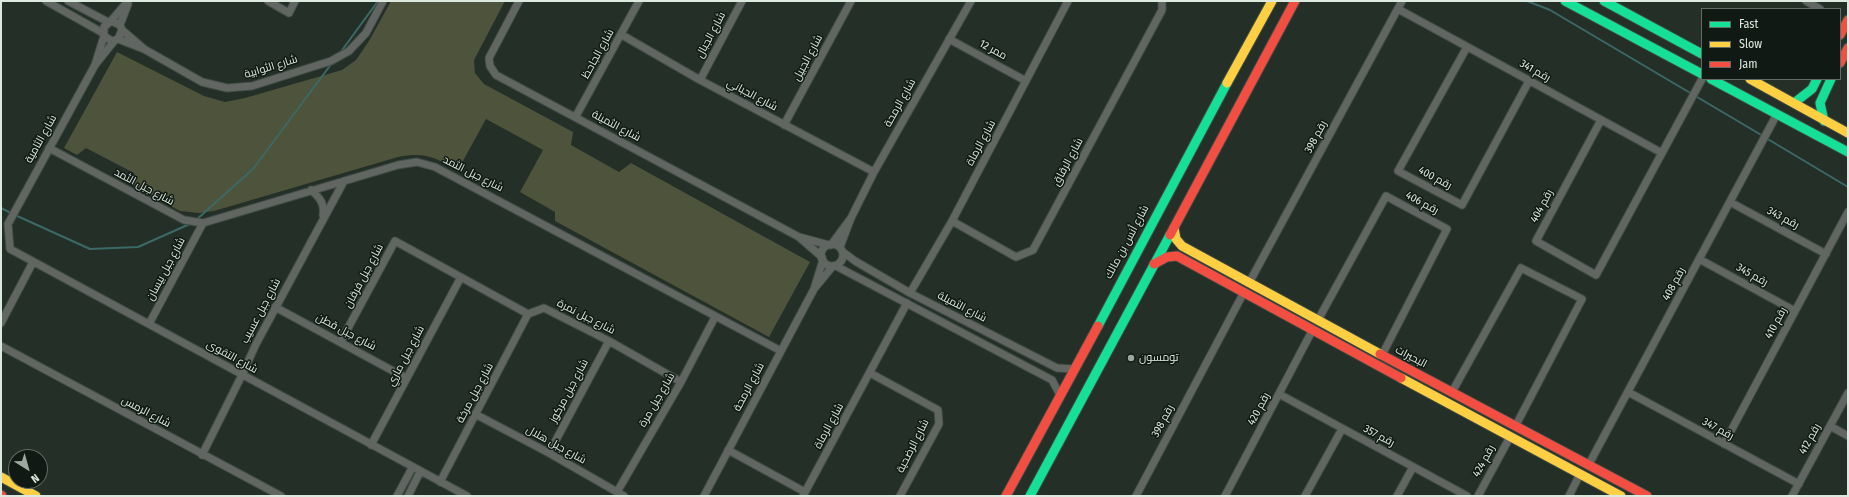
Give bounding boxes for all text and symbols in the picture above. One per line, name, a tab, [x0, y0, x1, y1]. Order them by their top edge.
legend	[1701, 8, 1841, 80]
street label: شارع الجبال	[693, 10, 729, 60]
text: Fast	[1739, 17, 1758, 31]
street label: شارع الجاحظ	[579, 27, 617, 81]
street label: شارع الجبيل	[790, 33, 826, 83]
street label: ممر 12	[977, 37, 1009, 63]
text: Slow	[1739, 37, 1762, 51]
street label: شارع الثوابية	[243, 53, 299, 81]
street label: رقم 341	[1517, 57, 1553, 85]
text: Jam	[1739, 57, 1757, 71]
street label: شارع الجباني	[724, 76, 780, 114]
street label: شارع الرمحة	[881, 77, 919, 129]
street label: شارع الثميلة	[589, 108, 643, 144]
street label: شارع الثامية	[22, 113, 60, 165]
street label: شارع الرماة	[963, 118, 999, 168]
street label: رقم 398	[1302, 118, 1330, 156]
street label: شارع الرقاق	[1050, 136, 1086, 188]
street label: شارع جبل الثمد	[441, 153, 505, 195]
street label: رقم 400	[1416, 164, 1454, 192]
street label: شارع جبل الثمد	[112, 166, 176, 208]
street label: رقم 404	[1528, 187, 1556, 225]
street label: رقم 406	[1403, 189, 1441, 217]
street label: شارع أنس بن مالك	[1102, 203, 1152, 281]
street label: رقم 343	[1765, 204, 1801, 232]
street label: شارع جبل بيسان	[144, 235, 188, 303]
street label: شارع جبل فرقان	[342, 242, 386, 310]
street label: رقم 345	[1734, 261, 1770, 289]
street label: رقم 408	[1660, 265, 1688, 303]
street label: شارع جبل عسيب	[238, 276, 284, 346]
street label: شارع الثميلة	[935, 289, 989, 325]
street label: شارع جبل نمرة	[555, 297, 617, 337]
street label: رقم 410	[1762, 305, 1790, 341]
street label: شارع جبل قطن	[314, 311, 378, 353]
street label: شارع جبل ماري	[385, 324, 427, 388]
street label: شارع التقوى	[204, 338, 260, 376]
street label: البحيرات	[1393, 343, 1429, 371]
place label: تومسون	[1139, 351, 1179, 365]
marker: تومسون	[1126, 353, 1136, 363]
street label: شارع جبل مركوز	[547, 357, 591, 425]
street label: شارع الرمحة	[731, 360, 767, 414]
street label: شارع جبل مرخة	[454, 361, 496, 425]
street label: شارع جبل مرة	[636, 371, 678, 429]
street label: رقم 420	[1245, 390, 1273, 428]
street label: شارع الرمس	[119, 394, 173, 430]
street label: شارع الرماة	[811, 401, 847, 451]
street label: رقم 398	[1149, 402, 1177, 440]
street label: رقم 347	[1700, 415, 1736, 443]
street label: شارع الرضحية	[894, 417, 932, 475]
street label: رقم 412	[1796, 421, 1824, 457]
street label: رقم 357	[1361, 422, 1397, 450]
street label: شارع جبل هلال	[524, 423, 588, 467]
street label: رقم 424	[1470, 443, 1498, 479]
north arrow	[8, 449, 48, 489]
text: N	[28, 471, 41, 485]

